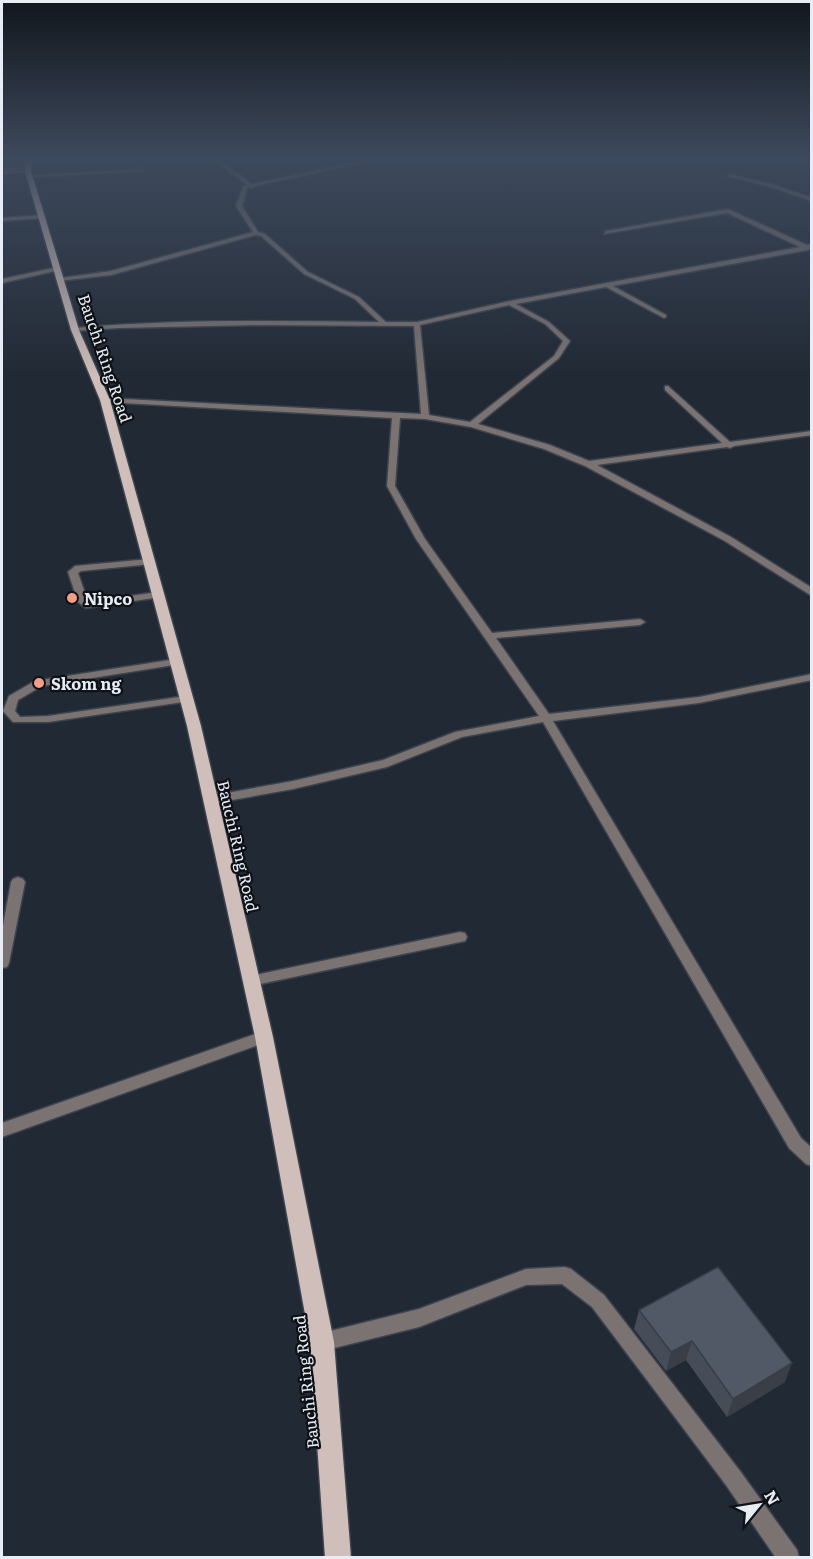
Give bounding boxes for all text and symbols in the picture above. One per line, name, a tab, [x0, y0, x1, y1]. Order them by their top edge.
street label: Bauchi Ring Road	[73, 291, 139, 426]
place label: Nipco	[84, 586, 132, 610]
marker: Nipco	[65, 591, 79, 605]
place label: Skom ng	[51, 671, 121, 695]
marker: Skom ng	[32, 676, 46, 690]
street label: Bauchi Ring Road	[212, 778, 266, 914]
street label: Bauchi Ring Road	[286, 1314, 324, 1450]
north arrow	[729, 1475, 789, 1535]
text: N	[759, 1485, 787, 1509]

